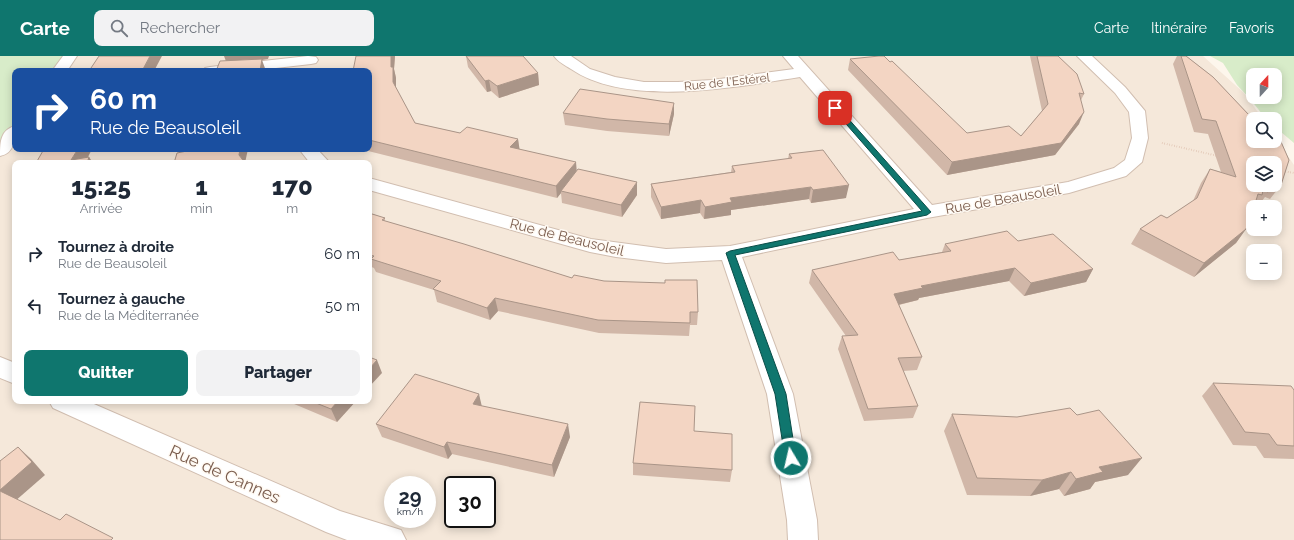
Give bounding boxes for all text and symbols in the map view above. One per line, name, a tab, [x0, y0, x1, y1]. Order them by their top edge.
search box	[94, 10, 374, 46]
text: Carte	[20, 17, 70, 39]
icon: search	[108, 17, 130, 39]
text: Rechercher	[140, 19, 220, 37]
text: Carte	[1094, 20, 1129, 36]
text: Itinéraire	[1151, 20, 1207, 36]
text: Favoris	[1229, 20, 1274, 36]
north arrow	[1246, 68, 1282, 104]
map controls	[1246, 68, 1282, 280]
street label: Rue de l'Estérel	[683, 70, 771, 93]
text: 60 m	[90, 83, 157, 116]
icon: right	[24, 84, 76, 136]
pin	[818, 91, 852, 125]
icon: arrive	[824, 97, 846, 119]
button: search	[1246, 112, 1282, 148]
text: Rue de Beausoleil	[90, 117, 241, 138]
button: layers	[1246, 156, 1282, 192]
text: 15:25	[71, 172, 131, 201]
text: 1	[195, 172, 208, 201]
text: 170	[272, 172, 313, 201]
street label: Rue de Beausoleil	[944, 181, 1062, 217]
button: +	[1246, 200, 1282, 236]
text: Arrivée	[80, 201, 122, 216]
text: min	[190, 201, 213, 216]
text: m	[286, 201, 298, 216]
street label: Rue de Beausoleil	[508, 215, 626, 259]
text: Tournez à droite	[58, 238, 174, 256]
icon: right	[24, 243, 46, 265]
button: −	[1246, 244, 1282, 280]
text: 60 m	[324, 245, 360, 263]
text: Rue de Beausoleil	[58, 256, 167, 271]
text: Tournez à gauche	[58, 290, 185, 308]
icon: left	[24, 295, 46, 317]
text: 50 m	[325, 297, 360, 315]
text: Rue de la Méditerranée	[58, 308, 199, 323]
button: Quitter	[24, 350, 188, 396]
button: Partager	[196, 350, 360, 396]
position arrow	[770, 437, 812, 479]
street label: Rue de Cannes	[166, 441, 284, 507]
speed limit sign: 30	[444, 476, 496, 528]
text: 29	[398, 485, 422, 509]
text: km/h	[397, 506, 423, 517]

